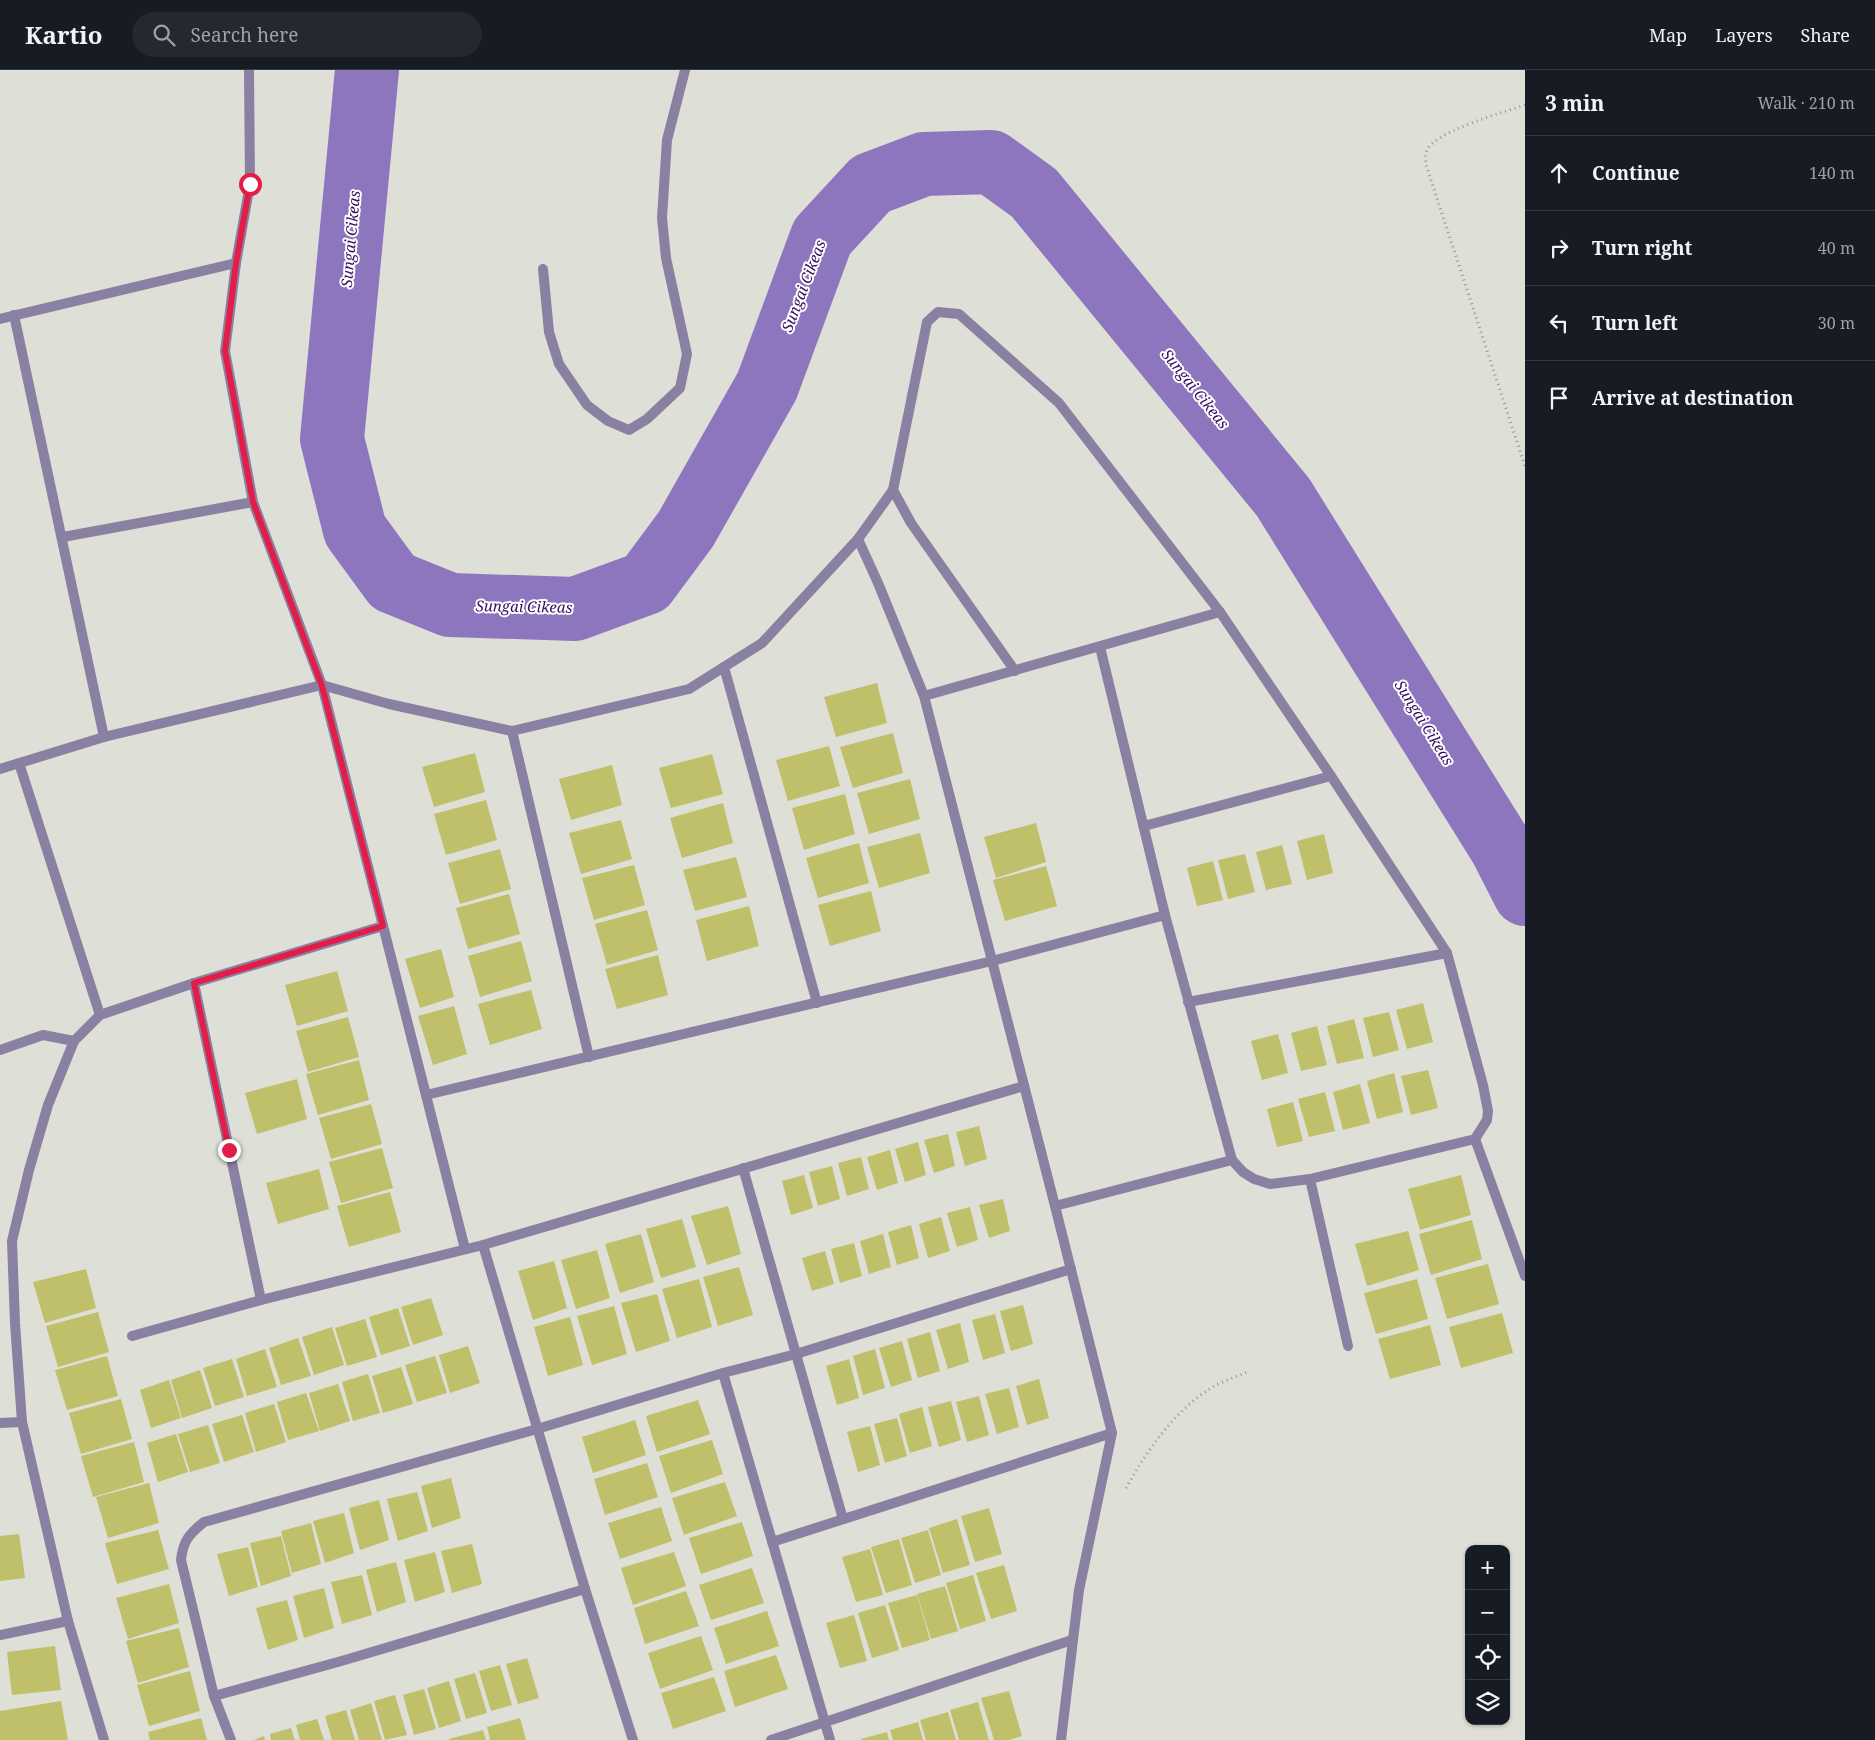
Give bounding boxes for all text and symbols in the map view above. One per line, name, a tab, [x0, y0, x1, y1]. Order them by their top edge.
search box	[132, 12, 482, 57]
text: Kartio	[25, 18, 102, 51]
icon: search	[150, 21, 178, 49]
text: Search here	[190, 22, 298, 48]
text: Map	[1649, 23, 1687, 47]
text: Layers	[1715, 23, 1773, 47]
text: Share	[1801, 23, 1850, 47]
text: 3 min	[1545, 89, 1604, 117]
text: Walk · 210 m	[1758, 92, 1855, 114]
icon: ahead	[1545, 159, 1573, 187]
text: Continue	[1592, 160, 1680, 186]
text: 140 m	[1809, 162, 1855, 184]
route start	[239, 173, 262, 196]
water label: Sungai Cikeas	[336, 190, 364, 288]
icon: right	[1545, 234, 1573, 262]
text: Turn right	[1592, 235, 1692, 261]
water label: Sungai Cikeas	[776, 237, 830, 334]
text: 40 m	[1818, 237, 1855, 259]
icon: left	[1545, 309, 1573, 337]
text: Turn left	[1592, 310, 1678, 336]
text: 30 m	[1818, 312, 1855, 334]
water label: Sungai Cikeas	[1158, 344, 1234, 432]
icon: arrive	[1545, 384, 1573, 412]
text: Arrive at destination	[1592, 385, 1794, 411]
water label: Sungai Cikeas	[475, 595, 573, 617]
water label: Sungai Cikeas	[1391, 676, 1459, 769]
route end	[218, 1139, 241, 1162]
map controls	[1465, 1545, 1510, 1725]
button: +	[1465, 1545, 1510, 1590]
button: −	[1465, 1590, 1510, 1635]
button: locate	[1465, 1635, 1510, 1680]
button: layers	[1465, 1680, 1510, 1725]

